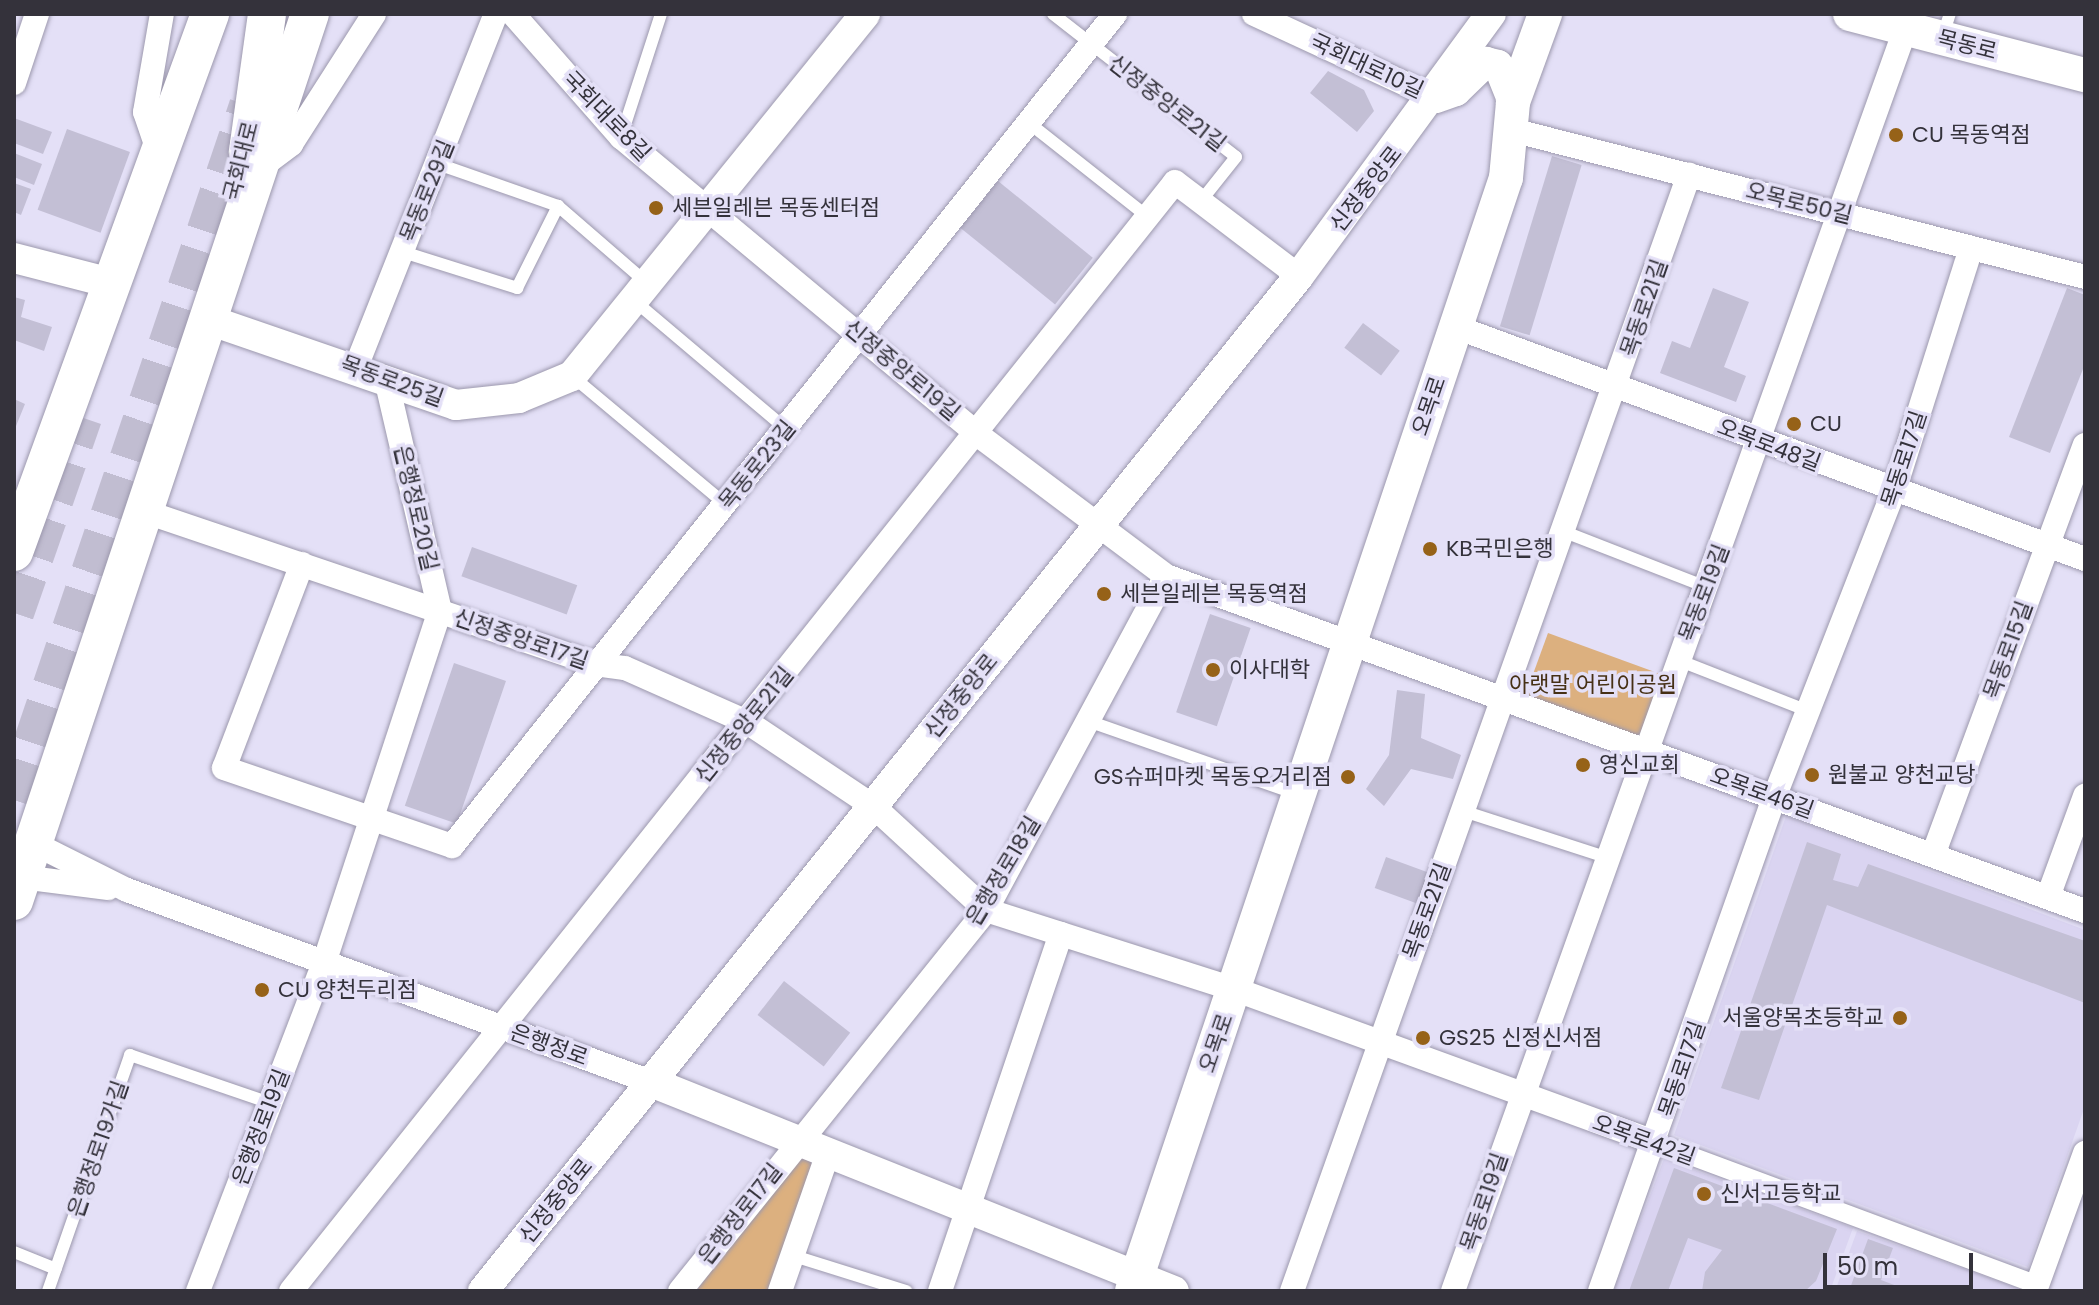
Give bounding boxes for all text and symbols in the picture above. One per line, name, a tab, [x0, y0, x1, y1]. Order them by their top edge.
street label: 목동로	[1934, 25, 2000, 65]
street label: 국회대로10길	[1306, 28, 1428, 104]
street label: 신정중앙로21길	[1103, 49, 1231, 157]
street label: 국회대로8길	[558, 65, 656, 167]
street label: 국회대로	[218, 119, 264, 203]
place label: CU 목동역점	[1912, 122, 2031, 148]
marker: CU 목동역점	[1887, 126, 1905, 144]
street label: 목동로29길	[395, 136, 459, 246]
street label: 신정중앙로	[1324, 141, 1408, 237]
street label: 오목로50길	[1743, 177, 1855, 229]
place label: 세븐일레븐 목동센터점	[672, 195, 880, 221]
marker: 세븐일레븐 목동센터점	[647, 199, 665, 217]
street label: 목동로21길	[1615, 256, 1673, 360]
street label: 신정중앙로19길	[839, 314, 965, 426]
street label: 목동로25길	[337, 350, 447, 412]
street label: 오목로	[1407, 373, 1451, 439]
street label: 목동로17길	[1876, 407, 1932, 511]
place label: CU	[1810, 411, 1842, 437]
street label: 오목로48길	[1714, 413, 1824, 477]
street label: 목동로23길	[713, 415, 801, 515]
marker: CU	[1785, 415, 1803, 433]
street label: 은행정로20길	[389, 443, 443, 573]
place label: KB국민은행	[1446, 536, 1554, 562]
marker: KB국민은행	[1421, 540, 1439, 558]
street label: 목동로19길	[1673, 541, 1735, 645]
place label: 세븐일레븐 목동역점	[1120, 581, 1308, 607]
marker: 세븐일레븐 목동역점	[1095, 585, 1113, 603]
street label: 목동로15길	[1978, 598, 2038, 702]
street label: 신정중앙로17길	[450, 604, 592, 674]
street label: 신정중앙로	[919, 648, 1003, 744]
place label: 이사대학	[1229, 657, 1310, 683]
marker: 이사대학	[1204, 661, 1222, 679]
street label: 신정중앙로21길	[689, 662, 799, 788]
park label: 아랫말 어린이공원	[1509, 672, 1677, 698]
place label: 영신교회	[1599, 752, 1680, 778]
marker: 영신교회	[1574, 756, 1592, 774]
street label: 오목로46길	[1706, 762, 1818, 824]
place label: 원불교 양천교당	[1828, 762, 1976, 788]
place label: GS슈퍼마켓 목동오거리점	[1094, 764, 1332, 790]
marker: 원불교 양천교당	[1803, 766, 1821, 784]
marker: GS슈퍼마켓 목동오거리점	[1339, 768, 1357, 786]
street label: 은행정로18길	[960, 812, 1046, 930]
street label: 목동로21길	[1397, 859, 1457, 963]
place label: CU 양천두리점	[278, 977, 417, 1003]
marker: CU 양천두리점	[253, 981, 271, 999]
place label: 서울양목초등학교	[1722, 1005, 1884, 1031]
marker: 서울양목초등학교	[1891, 1009, 1909, 1027]
street label: 오목로	[1194, 1010, 1238, 1076]
street label: 목동로17길	[1653, 1017, 1711, 1121]
street label: 은행정로	[506, 1019, 592, 1071]
place label: GS25 신정신서점	[1439, 1025, 1603, 1051]
marker: GS25 신정신서점	[1414, 1029, 1432, 1047]
street label: 은행정로19길	[227, 1065, 295, 1189]
street label: 은행정로19가길	[62, 1077, 134, 1221]
street label: 오목로42길	[1589, 1109, 1699, 1171]
street label: 목동로19길	[1455, 1150, 1513, 1254]
street label: 신정중앙로	[514, 1153, 598, 1249]
street label: 은행정로17길	[693, 1158, 787, 1270]
place label: 신서고등학교	[1720, 1181, 1841, 1207]
marker: 신서고등학교	[1695, 1185, 1713, 1203]
scale bar	[1827, 1237, 1977, 1287]
text: 50 m	[1837, 1250, 1898, 1283]

